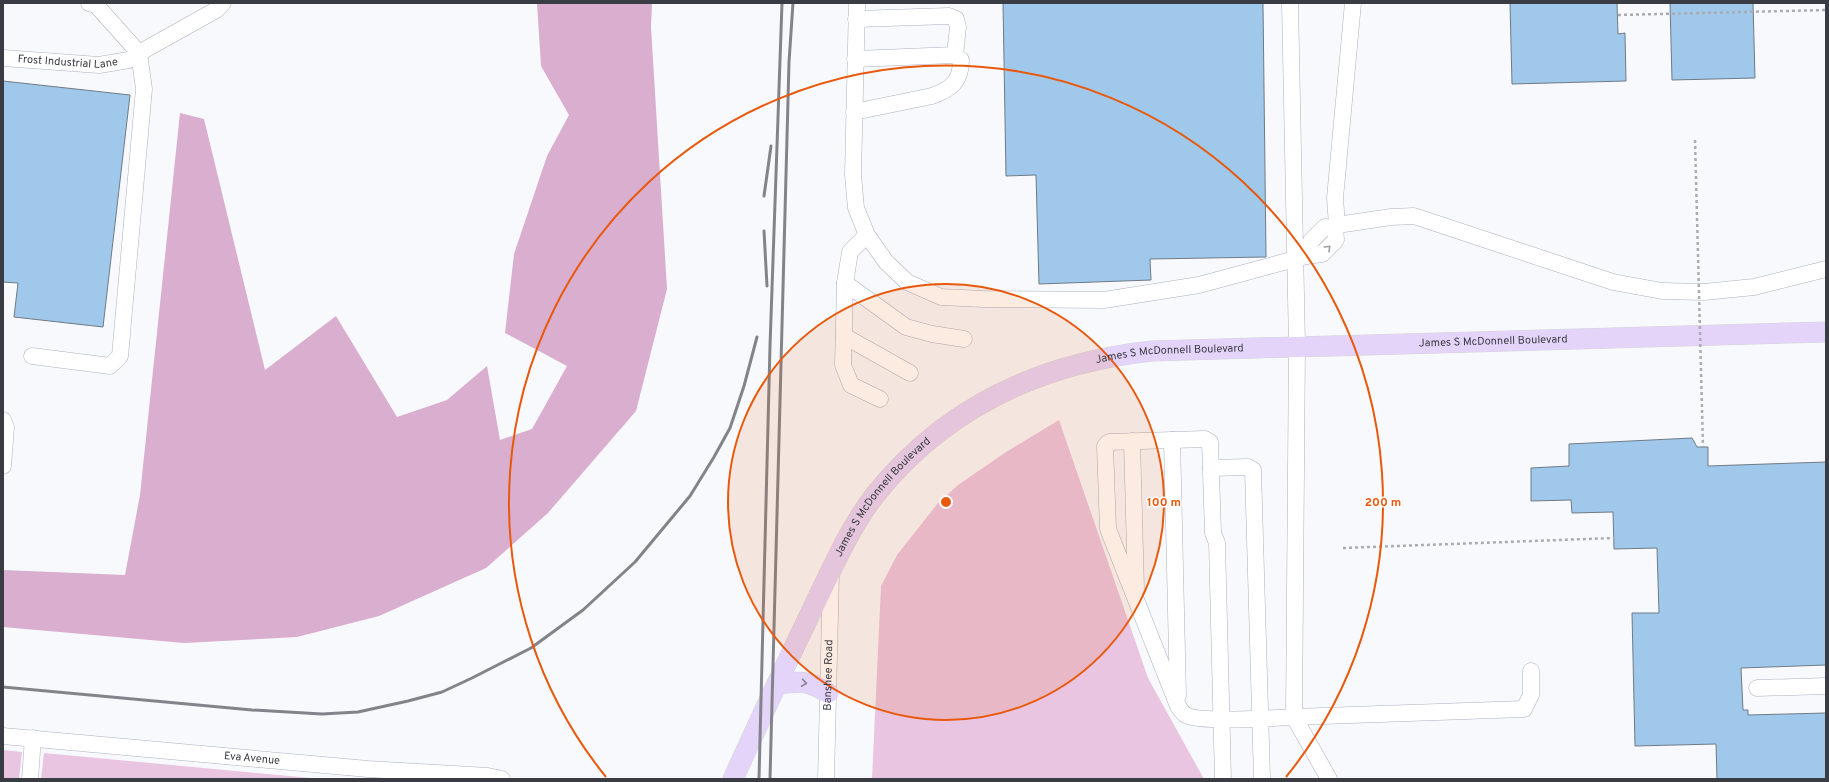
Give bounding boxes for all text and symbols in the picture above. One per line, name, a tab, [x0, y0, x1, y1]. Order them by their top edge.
street label: Frost Industrial Lane	[17, 52, 119, 72]
one-way arrow	[1323, 245, 1331, 253]
street label: James S McDonnell Boulevard	[1418, 332, 1568, 350]
street label: James S McDonnell Boulevard	[1094, 341, 1244, 367]
street label: James S McDonnell Boulevard	[832, 434, 934, 559]
centre of rings	[939, 495, 953, 509]
text: 100 m	[1147, 495, 1181, 511]
text: 200 m	[1365, 495, 1401, 511]
street label: Banshee Road	[821, 639, 836, 711]
one-way arrow	[801, 678, 807, 687]
street label: Eva Avenue	[223, 749, 281, 768]

